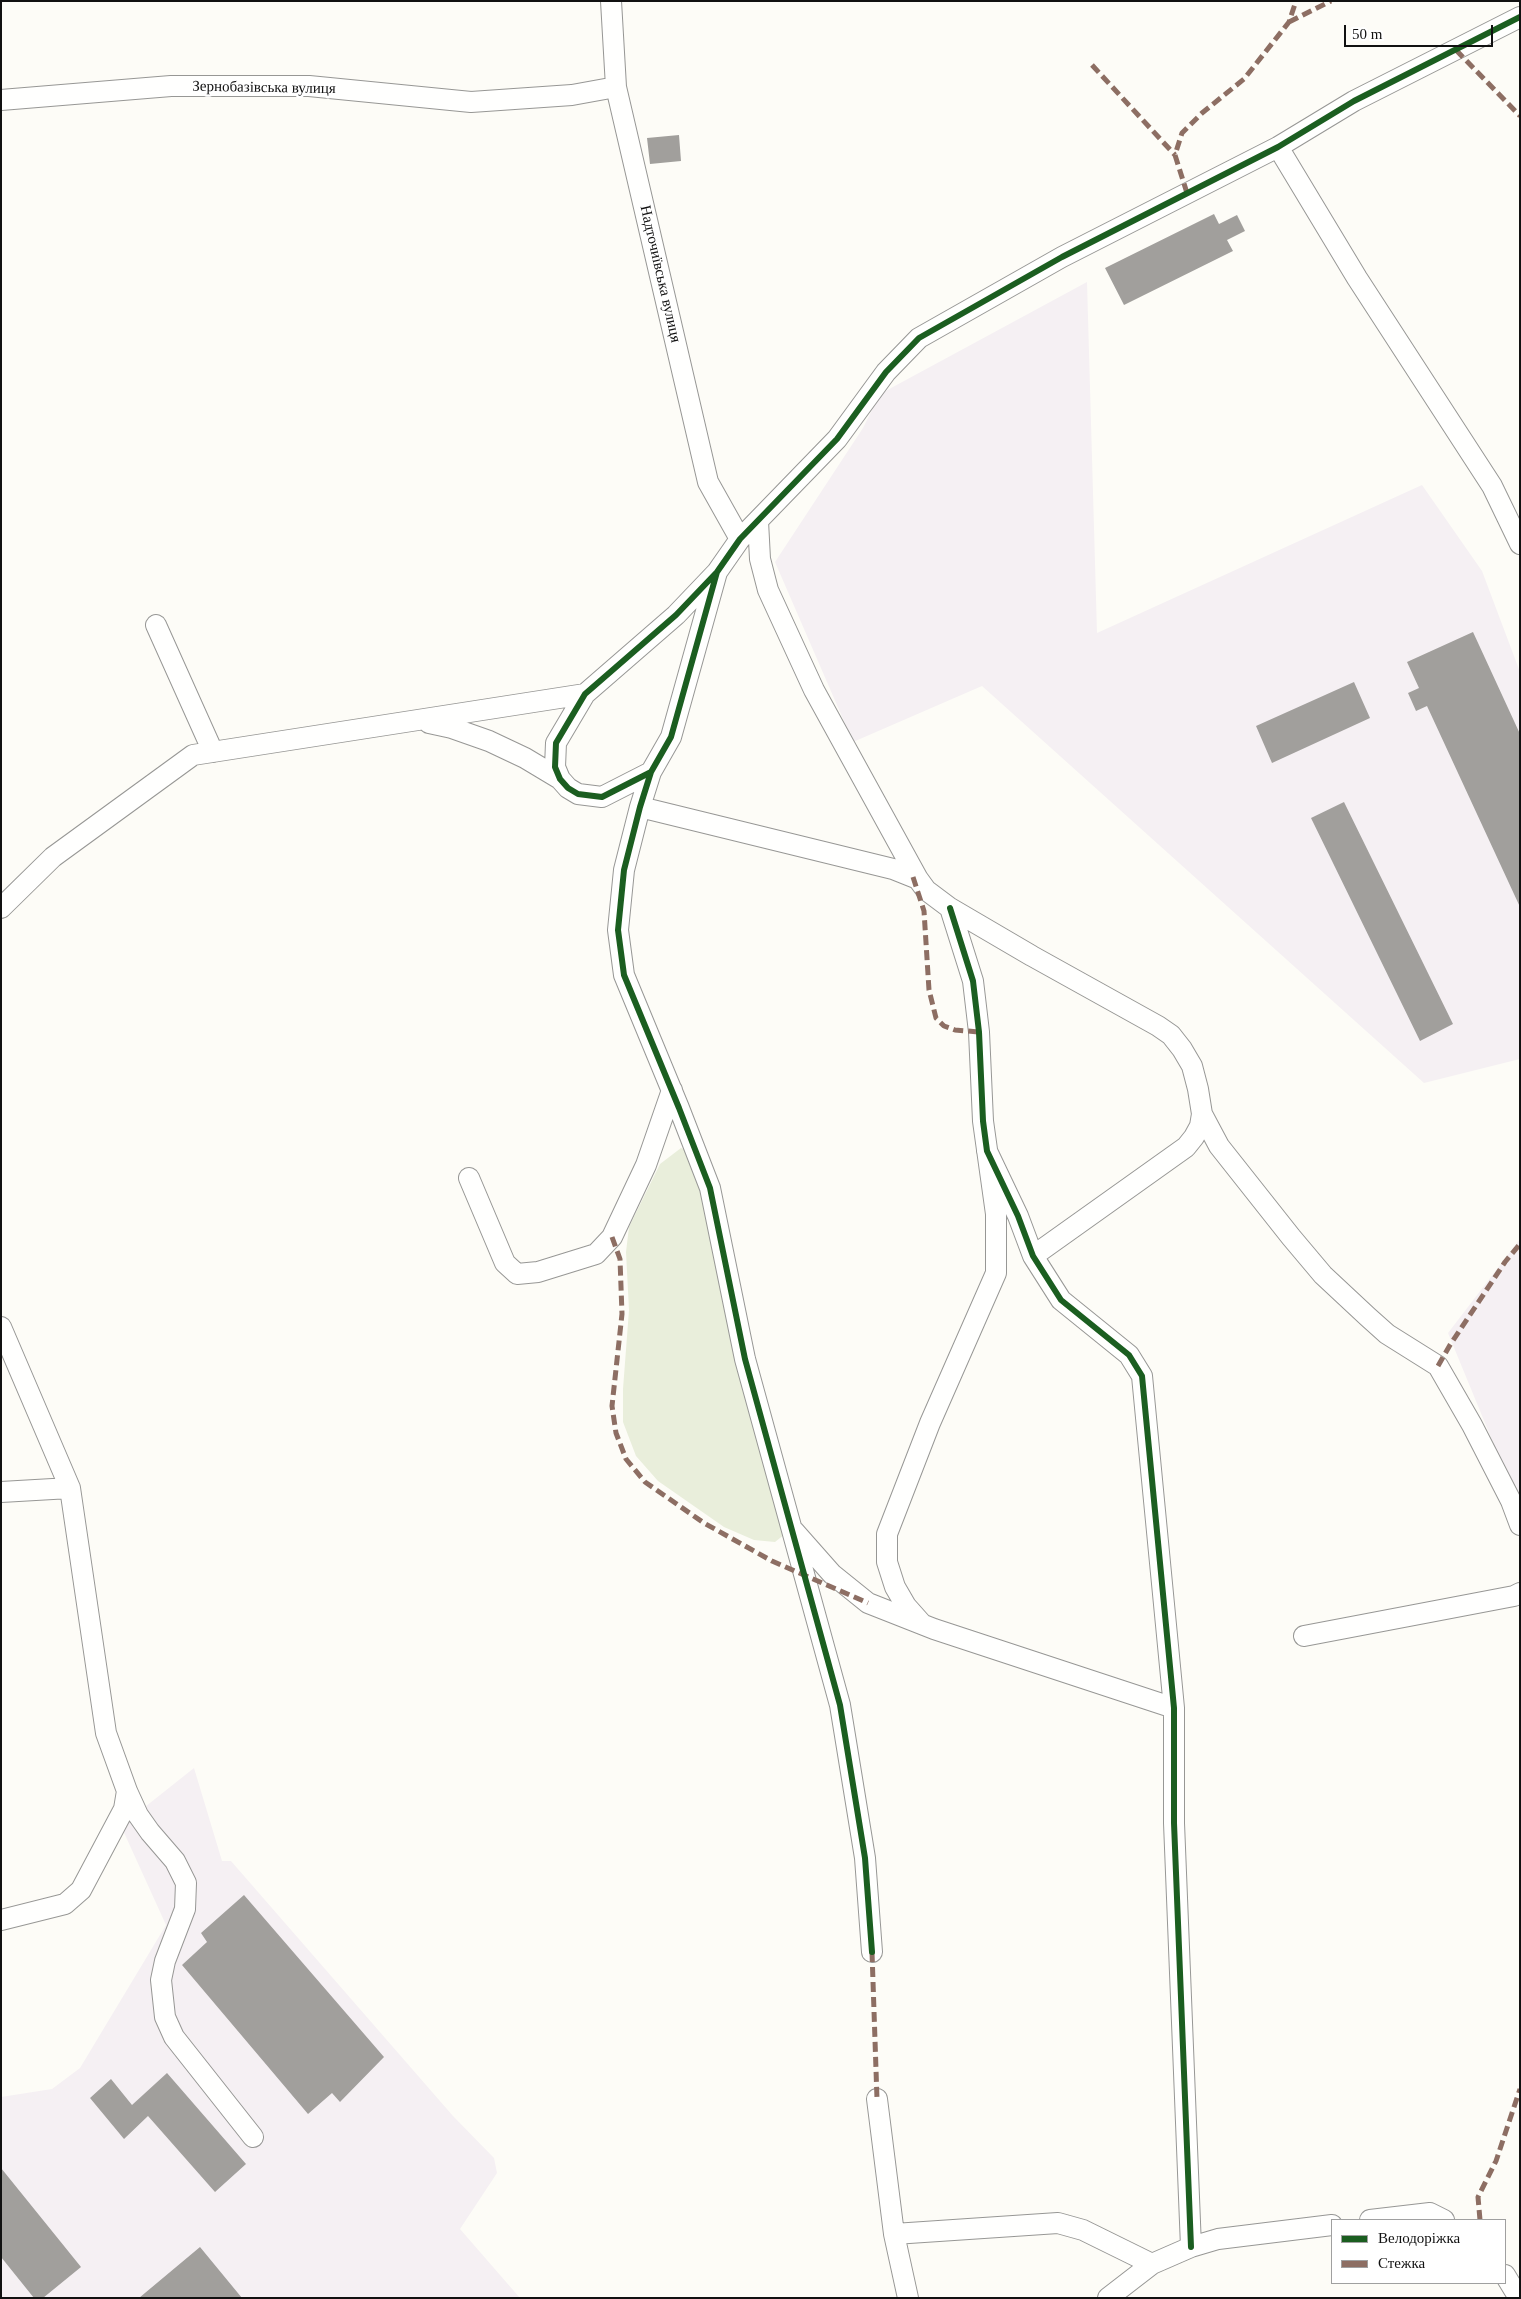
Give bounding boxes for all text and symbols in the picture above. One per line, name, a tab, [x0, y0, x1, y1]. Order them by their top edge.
scale bar	[1346, 15, 1495, 47]
text: 50 m	[1352, 26, 1382, 42]
street label: Зернобазівська вулиця	[192, 78, 336, 98]
street label: Надточиївська вулиця	[635, 204, 685, 344]
legend	[1331, 2219, 1506, 2284]
text: Велодоріжка	[1378, 2230, 1460, 2246]
text: Стежка	[1378, 2255, 1425, 2271]

